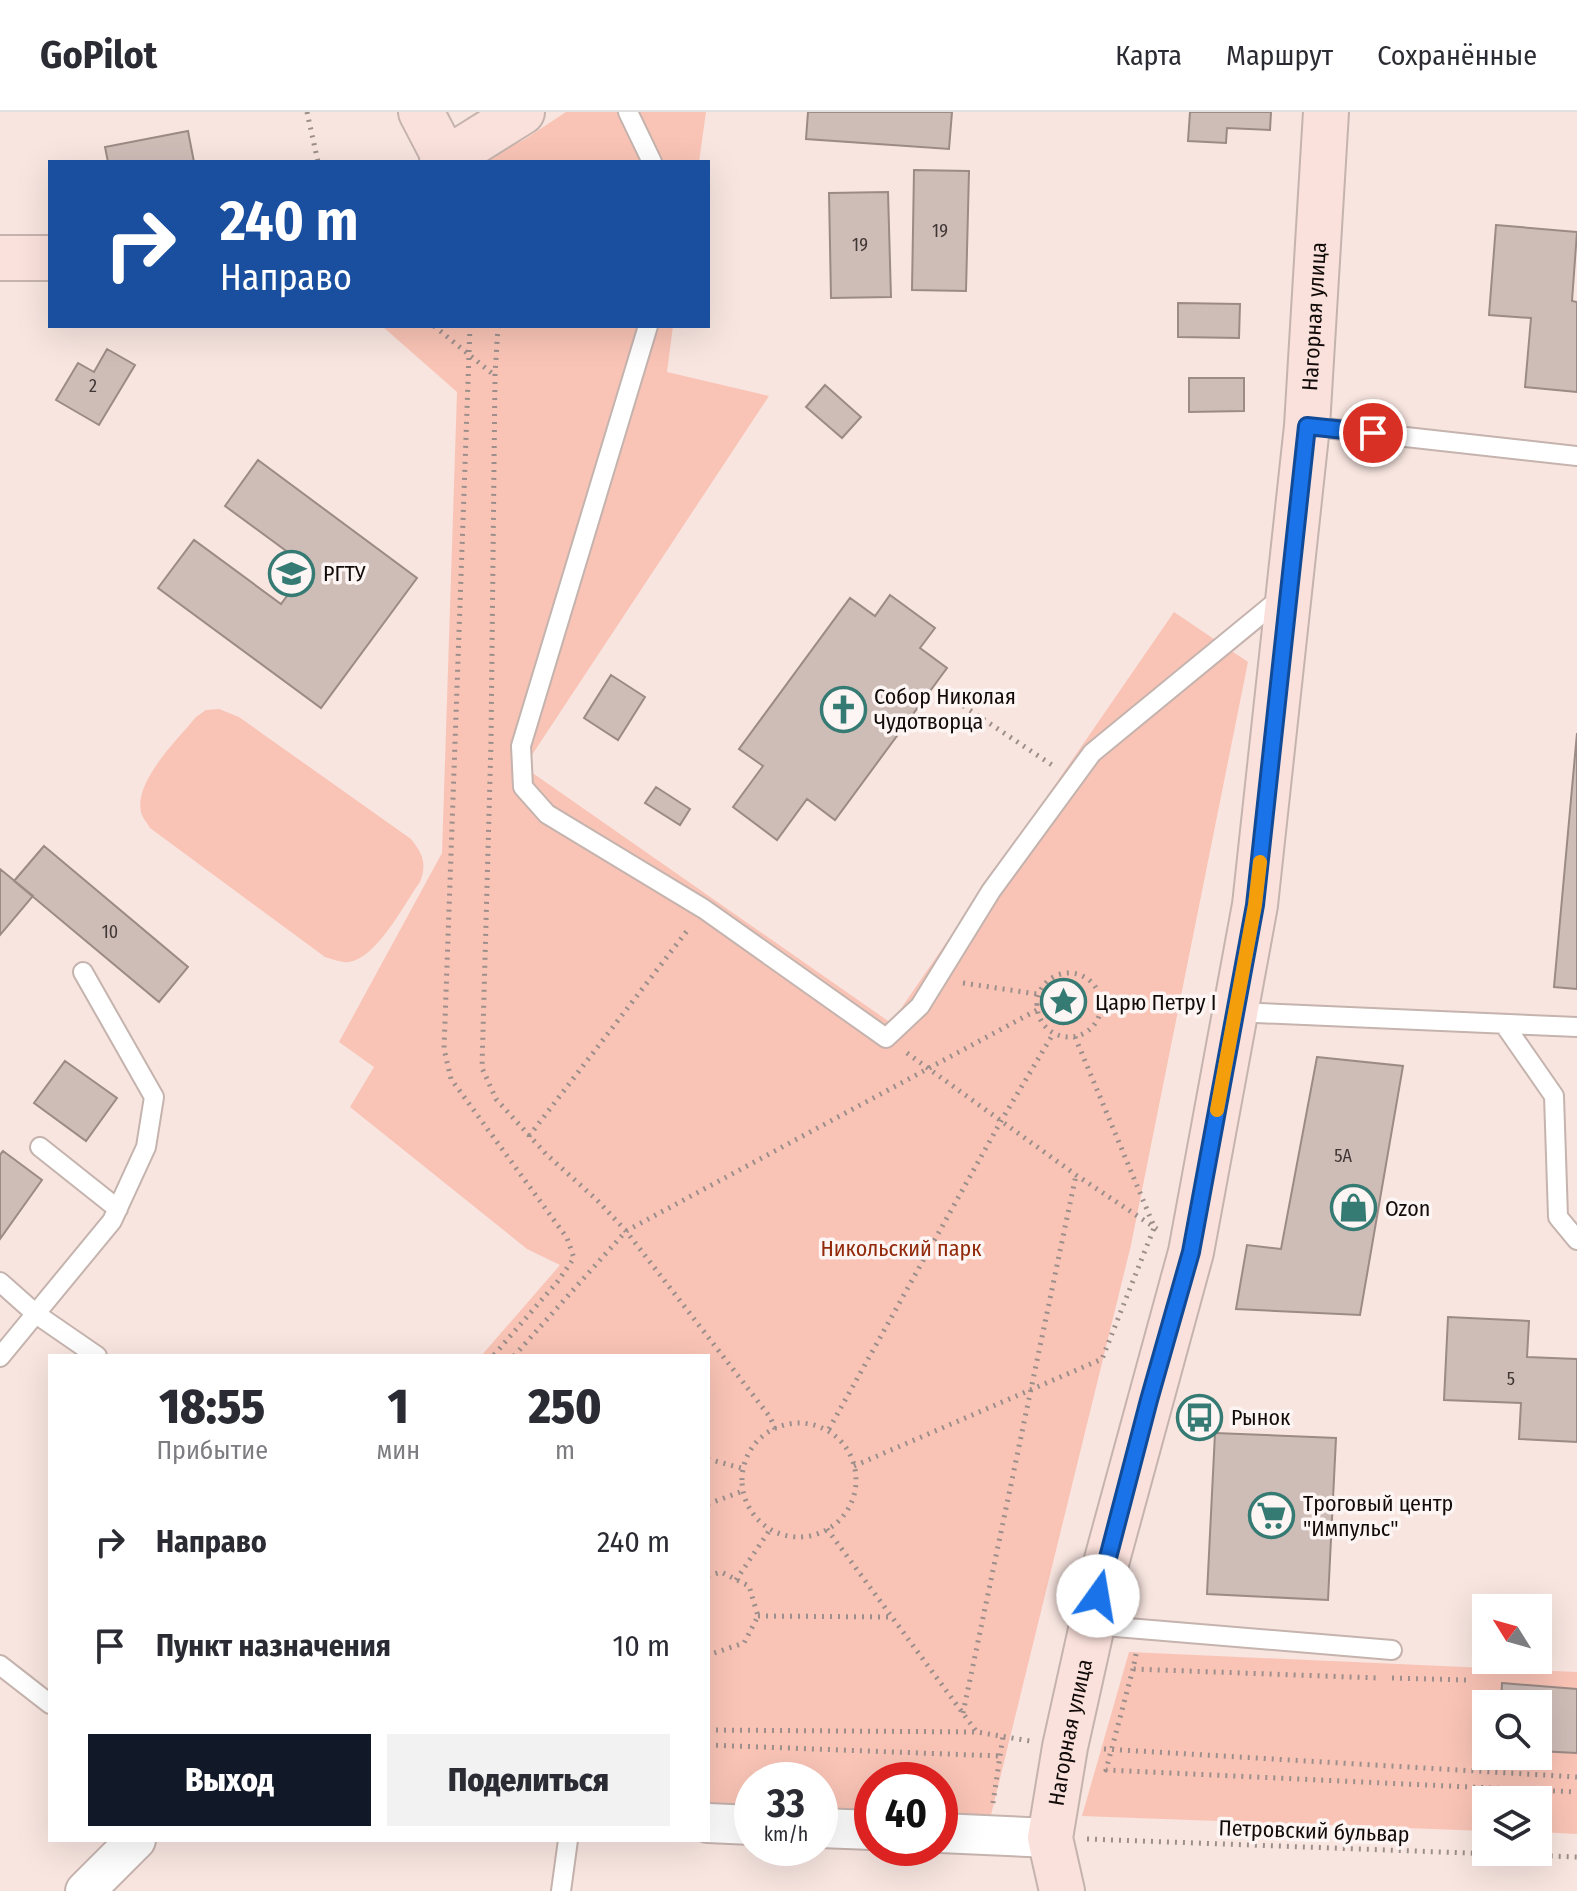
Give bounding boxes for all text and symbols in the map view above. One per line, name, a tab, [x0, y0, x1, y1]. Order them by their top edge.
text: GoPilot	[40, 32, 157, 78]
text: Карта	[1115, 39, 1182, 72]
text: Маршрут	[1226, 39, 1333, 72]
text: Сохранённые	[1377, 39, 1537, 72]
text: 240 m	[220, 188, 359, 255]
icon: right	[88, 192, 192, 296]
house number: 19	[932, 220, 948, 242]
house number: 19	[852, 234, 868, 256]
street label: Нагорная улица	[1296, 241, 1332, 392]
text: Направо	[220, 256, 352, 300]
house number: 2	[89, 375, 97, 397]
pin	[1339, 399, 1407, 467]
icon: arrive	[1351, 411, 1395, 455]
school or university icon: РГТУ	[268, 549, 316, 597]
place label: РГТУ	[323, 560, 366, 587]
place label: Собор Николая Чудотворца	[874, 683, 1016, 735]
church icon: Собор Николая Чудотворца	[819, 685, 867, 733]
house number: 10	[102, 921, 118, 943]
place icon: Царю Петру I	[1040, 978, 1088, 1026]
place label: Царю Петру I	[1095, 989, 1216, 1016]
house number: 5А	[1334, 1145, 1352, 1167]
shop icon: Ozon	[1330, 1184, 1378, 1232]
place label: Ozon	[1385, 1195, 1430, 1222]
park label: Никольский парк	[820, 1235, 982, 1262]
house number: 5	[1507, 1368, 1515, 1390]
text: 18:55	[159, 1378, 265, 1436]
text: 1	[388, 1378, 409, 1436]
text: 250	[528, 1378, 602, 1436]
bus stop icon: Рынок	[1176, 1393, 1224, 1441]
place label: Рынок	[1231, 1404, 1291, 1431]
text: Прибытие	[156, 1435, 268, 1466]
text: мин	[376, 1435, 420, 1466]
text: m	[555, 1435, 575, 1466]
place label: Троговый центр "Импульс"	[1303, 1490, 1453, 1542]
supermarket icon: Троговый центр "Импульс"	[1248, 1492, 1296, 1540]
icon: right	[88, 1520, 132, 1564]
text: Направо	[156, 1524, 267, 1560]
text: 240 m	[597, 1524, 670, 1560]
position arrow	[1056, 1554, 1140, 1638]
north arrow	[1472, 1594, 1552, 1674]
map controls	[1472, 1594, 1552, 1866]
icon: arrive	[88, 1624, 132, 1668]
text: Пункт назначения	[156, 1628, 391, 1664]
text: 10 m	[613, 1628, 670, 1664]
street label: Нагорная улица	[1042, 1656, 1098, 1808]
button: search	[1472, 1690, 1552, 1770]
button: Выход	[88, 1734, 371, 1826]
button: Поделиться	[387, 1734, 670, 1826]
speed limit sign: 40	[854, 1762, 958, 1866]
text: 33	[767, 1780, 805, 1828]
button: layers	[1472, 1786, 1552, 1866]
street label: Петровский бульвар	[1218, 1814, 1410, 1848]
text: km/h	[764, 1822, 808, 1846]

